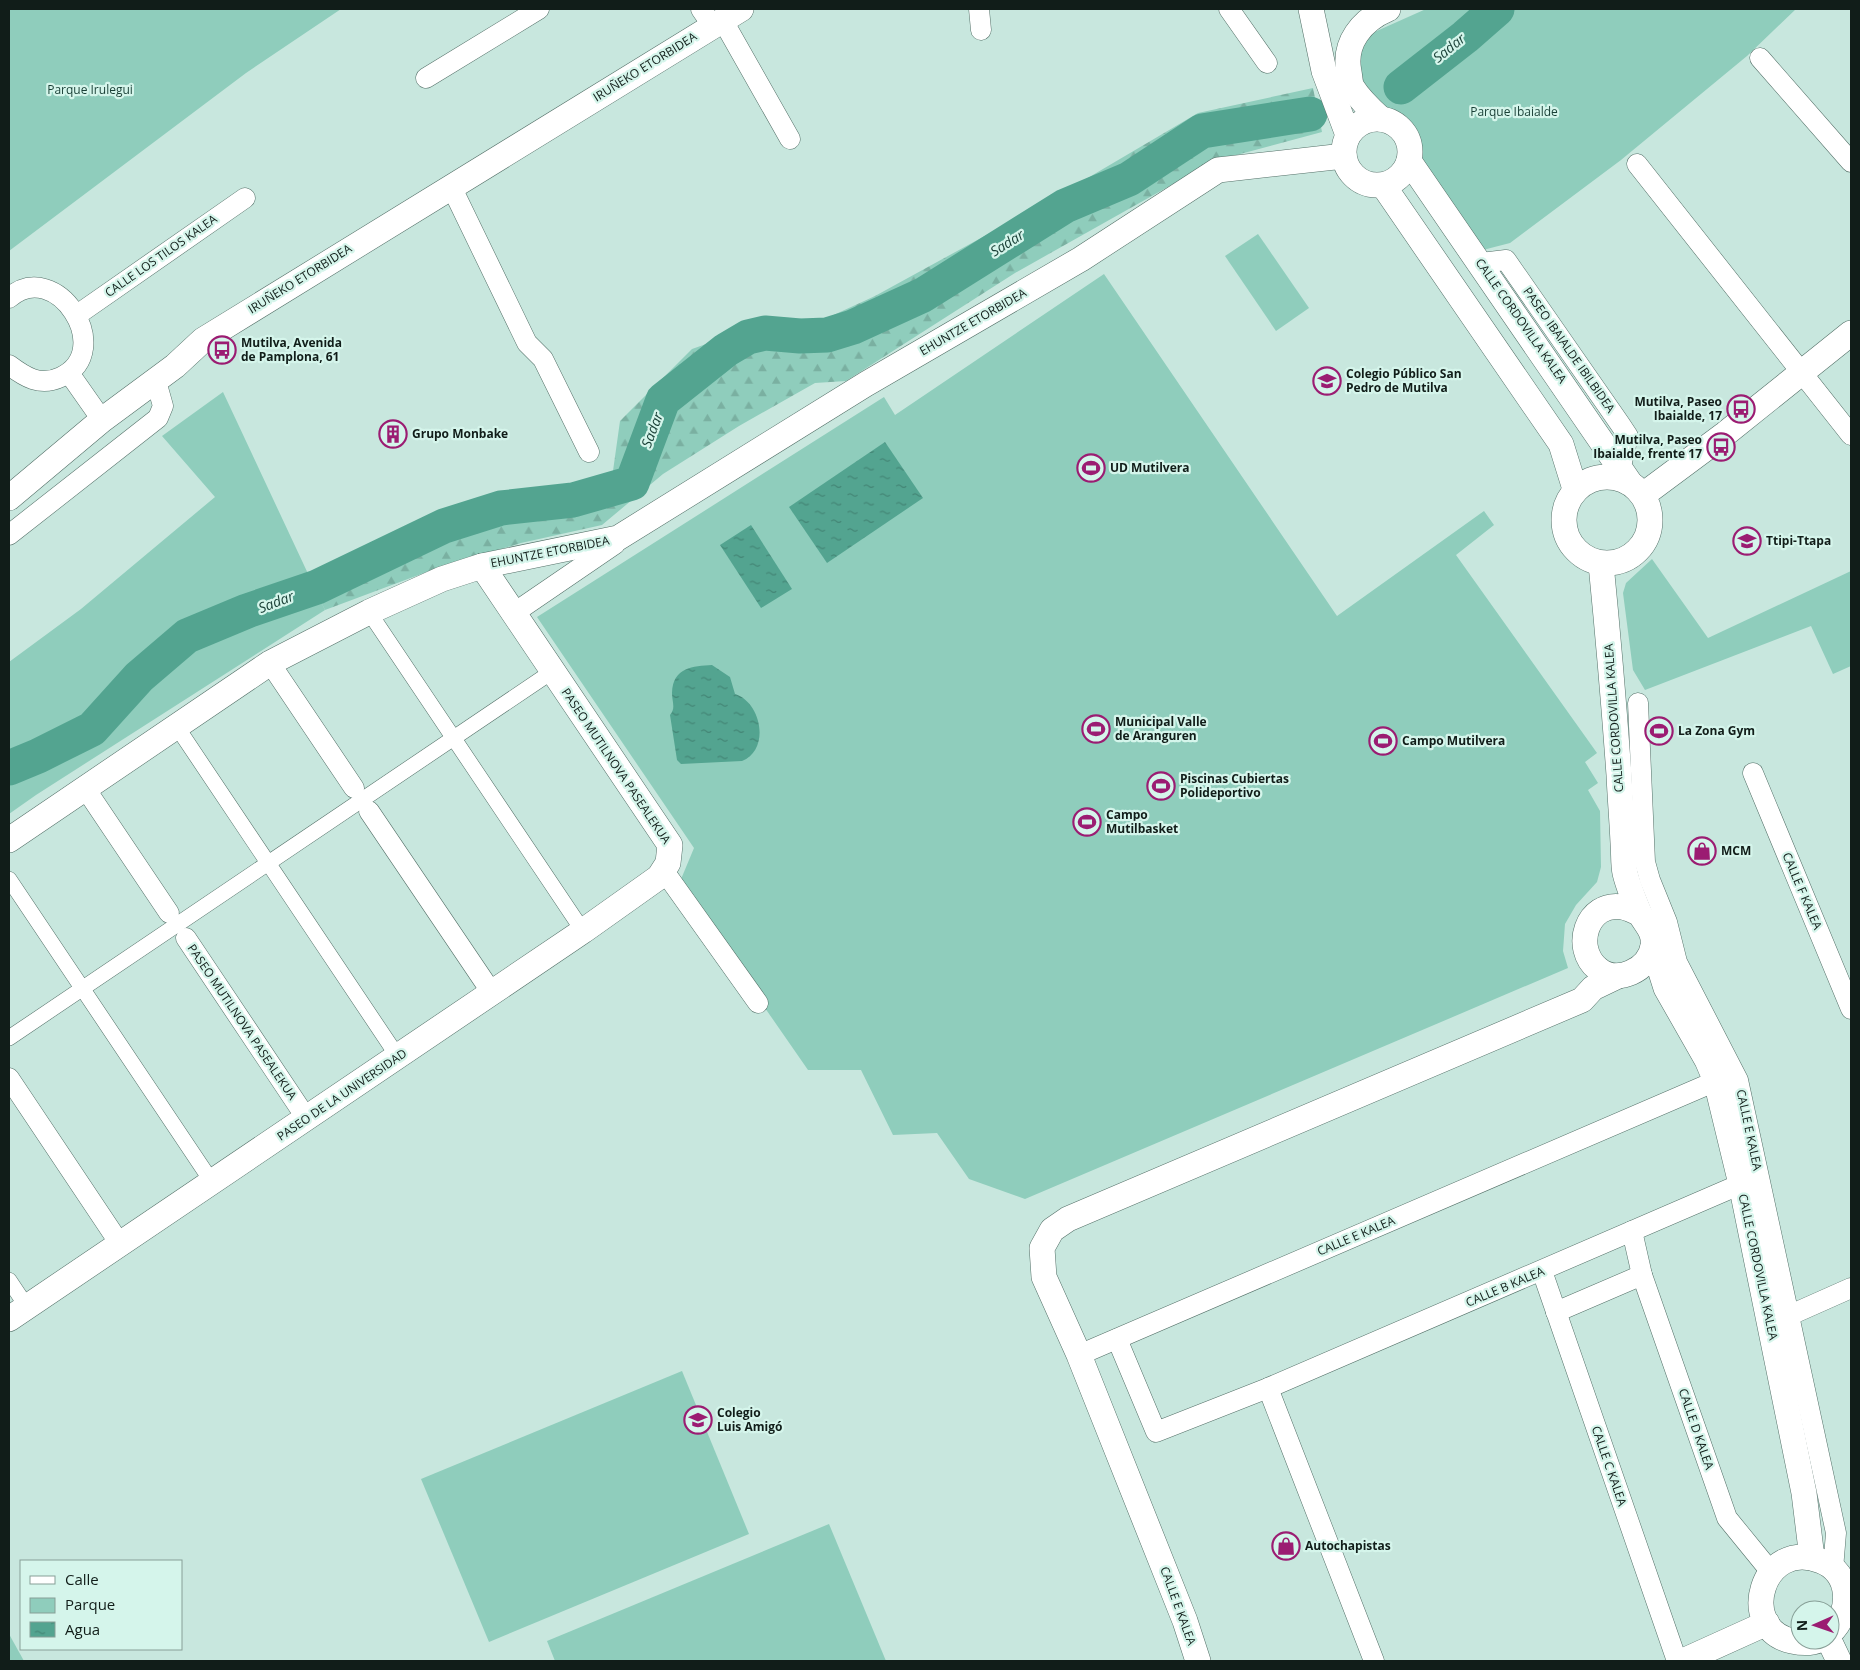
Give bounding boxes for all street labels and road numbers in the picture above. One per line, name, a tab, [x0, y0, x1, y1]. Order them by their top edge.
street label: IRUÑEKO ETORBIDEA	[590, 28, 700, 105]
street label: CALLE LOS TILOS KALEA	[101, 210, 221, 301]
street label: IRUÑEKO ETORBIDEA	[245, 240, 355, 317]
street label: CALLE CORDOVILLA KALEA	[1472, 255, 1571, 387]
street label: EHUNTZE ETORBIDEA	[916, 284, 1030, 359]
street label: PASEO IBAIALDE IBILBIDEA	[1520, 284, 1620, 416]
street label: EHUNTZE ETORBIDEA	[489, 532, 611, 571]
street label: CALLE CORDOVILLA KALEA	[1600, 643, 1627, 793]
street label: PASEO MUTILNOVA PASEALEKUA	[558, 684, 675, 847]
street label: CALLE F KALEA	[1779, 850, 1827, 932]
street label: PASEO MUTILNOVA PASEALEKUA	[184, 940, 301, 1103]
street label: PASEO DE LA UNIVERSIDAD	[273, 1045, 410, 1144]
street label: CALLE E KALEA	[1733, 1088, 1766, 1173]
street label: CALLE CORDOVILLA KALEA	[1735, 1192, 1782, 1342]
street label: CALLE E KALEA	[1314, 1211, 1398, 1260]
street label: CALLE B KALEA	[1463, 1262, 1547, 1311]
street label: CALLE D KALEA	[1675, 1386, 1718, 1472]
street label: CALLE C KALEA	[1588, 1424, 1631, 1509]
street label: CALLE E KALEA	[1156, 1564, 1201, 1648]

